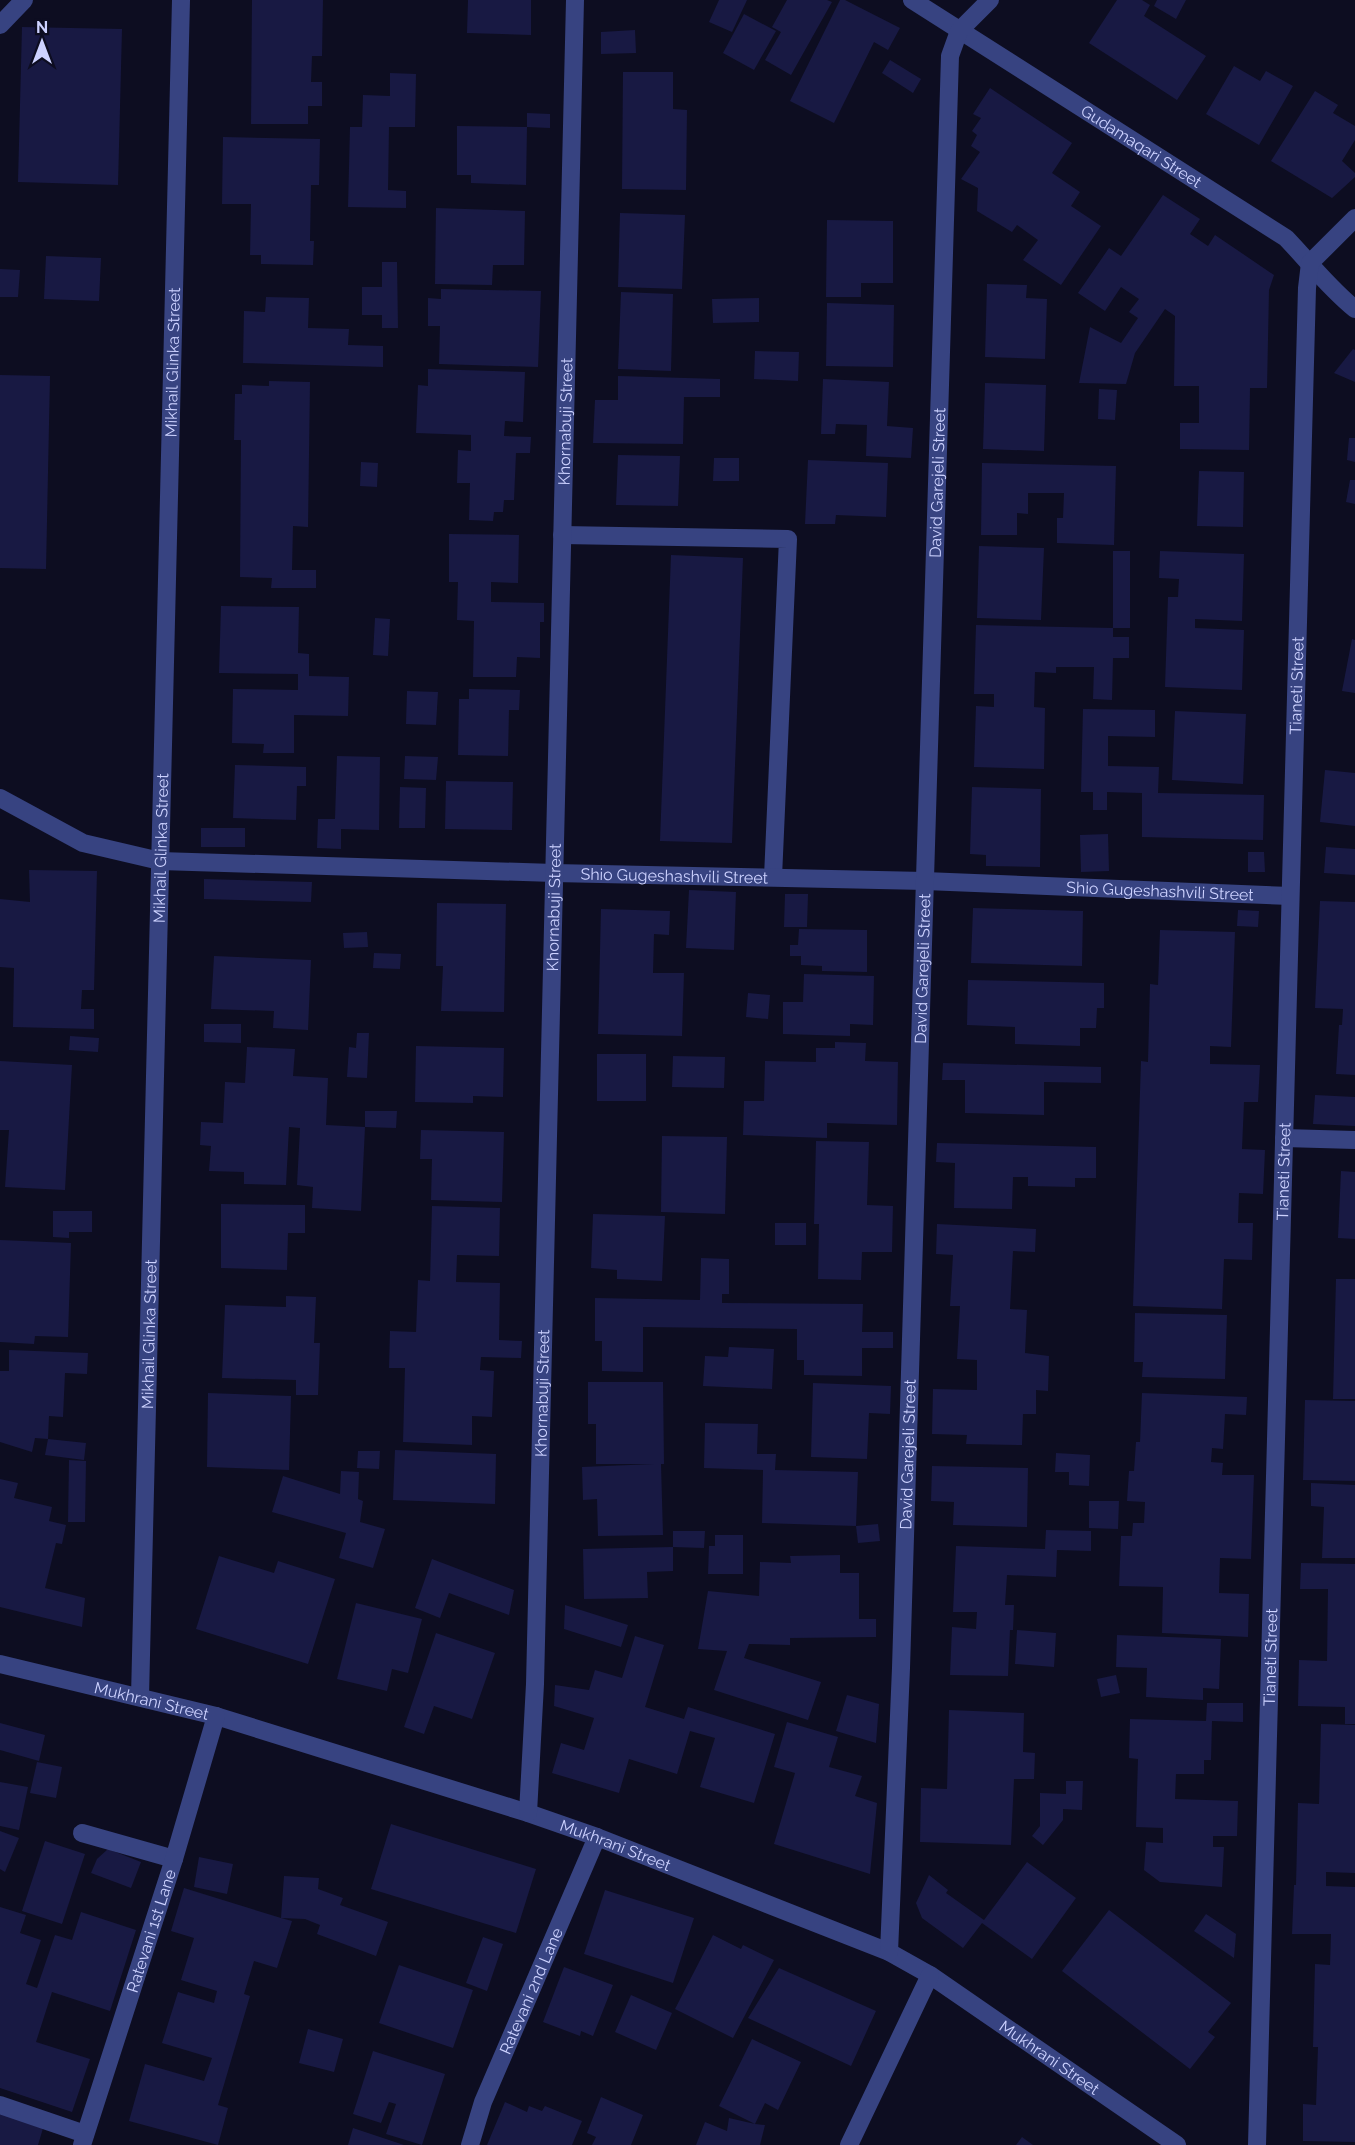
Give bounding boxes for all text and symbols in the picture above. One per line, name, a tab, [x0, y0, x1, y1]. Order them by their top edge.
north arrow	[12, 12, 72, 72]
text: N	[36, 18, 48, 37]
street label: Gudamaqari Street	[1077, 101, 1206, 192]
street label: Mikhail Glinka Street	[161, 287, 184, 438]
street label: Khornabuji Street	[554, 357, 577, 486]
street label: David Garejeli Street	[926, 407, 949, 558]
street label: Tianeti Street	[1286, 636, 1308, 735]
street label: Mikhail Glinka Street	[150, 772, 172, 923]
street label: Khornabuji Street	[543, 843, 565, 972]
street label: Shio Gugeshashvili Street	[580, 865, 769, 888]
street label: Shio Gugeshashvili Street	[1066, 878, 1255, 905]
street label: David Garejeli Street	[911, 893, 935, 1044]
street label: Tianeti Street	[1273, 1121, 1295, 1221]
street label: Mikhail Glinka Street	[138, 1258, 161, 1409]
street label: Khornabuji Street	[531, 1329, 553, 1457]
street label: David Garejeli Street	[896, 1378, 920, 1530]
street label: Tianeti Street	[1260, 1607, 1281, 1706]
street label: Mukhrani Street	[92, 1678, 211, 1724]
street label: Mukhrani Street	[557, 1816, 674, 1875]
street label: Ratevani 1st Lane	[123, 1867, 180, 1995]
street label: Ratevani 2nd Lane	[496, 1925, 567, 2057]
street label: Mukhrani Street	[996, 2017, 1103, 2099]

